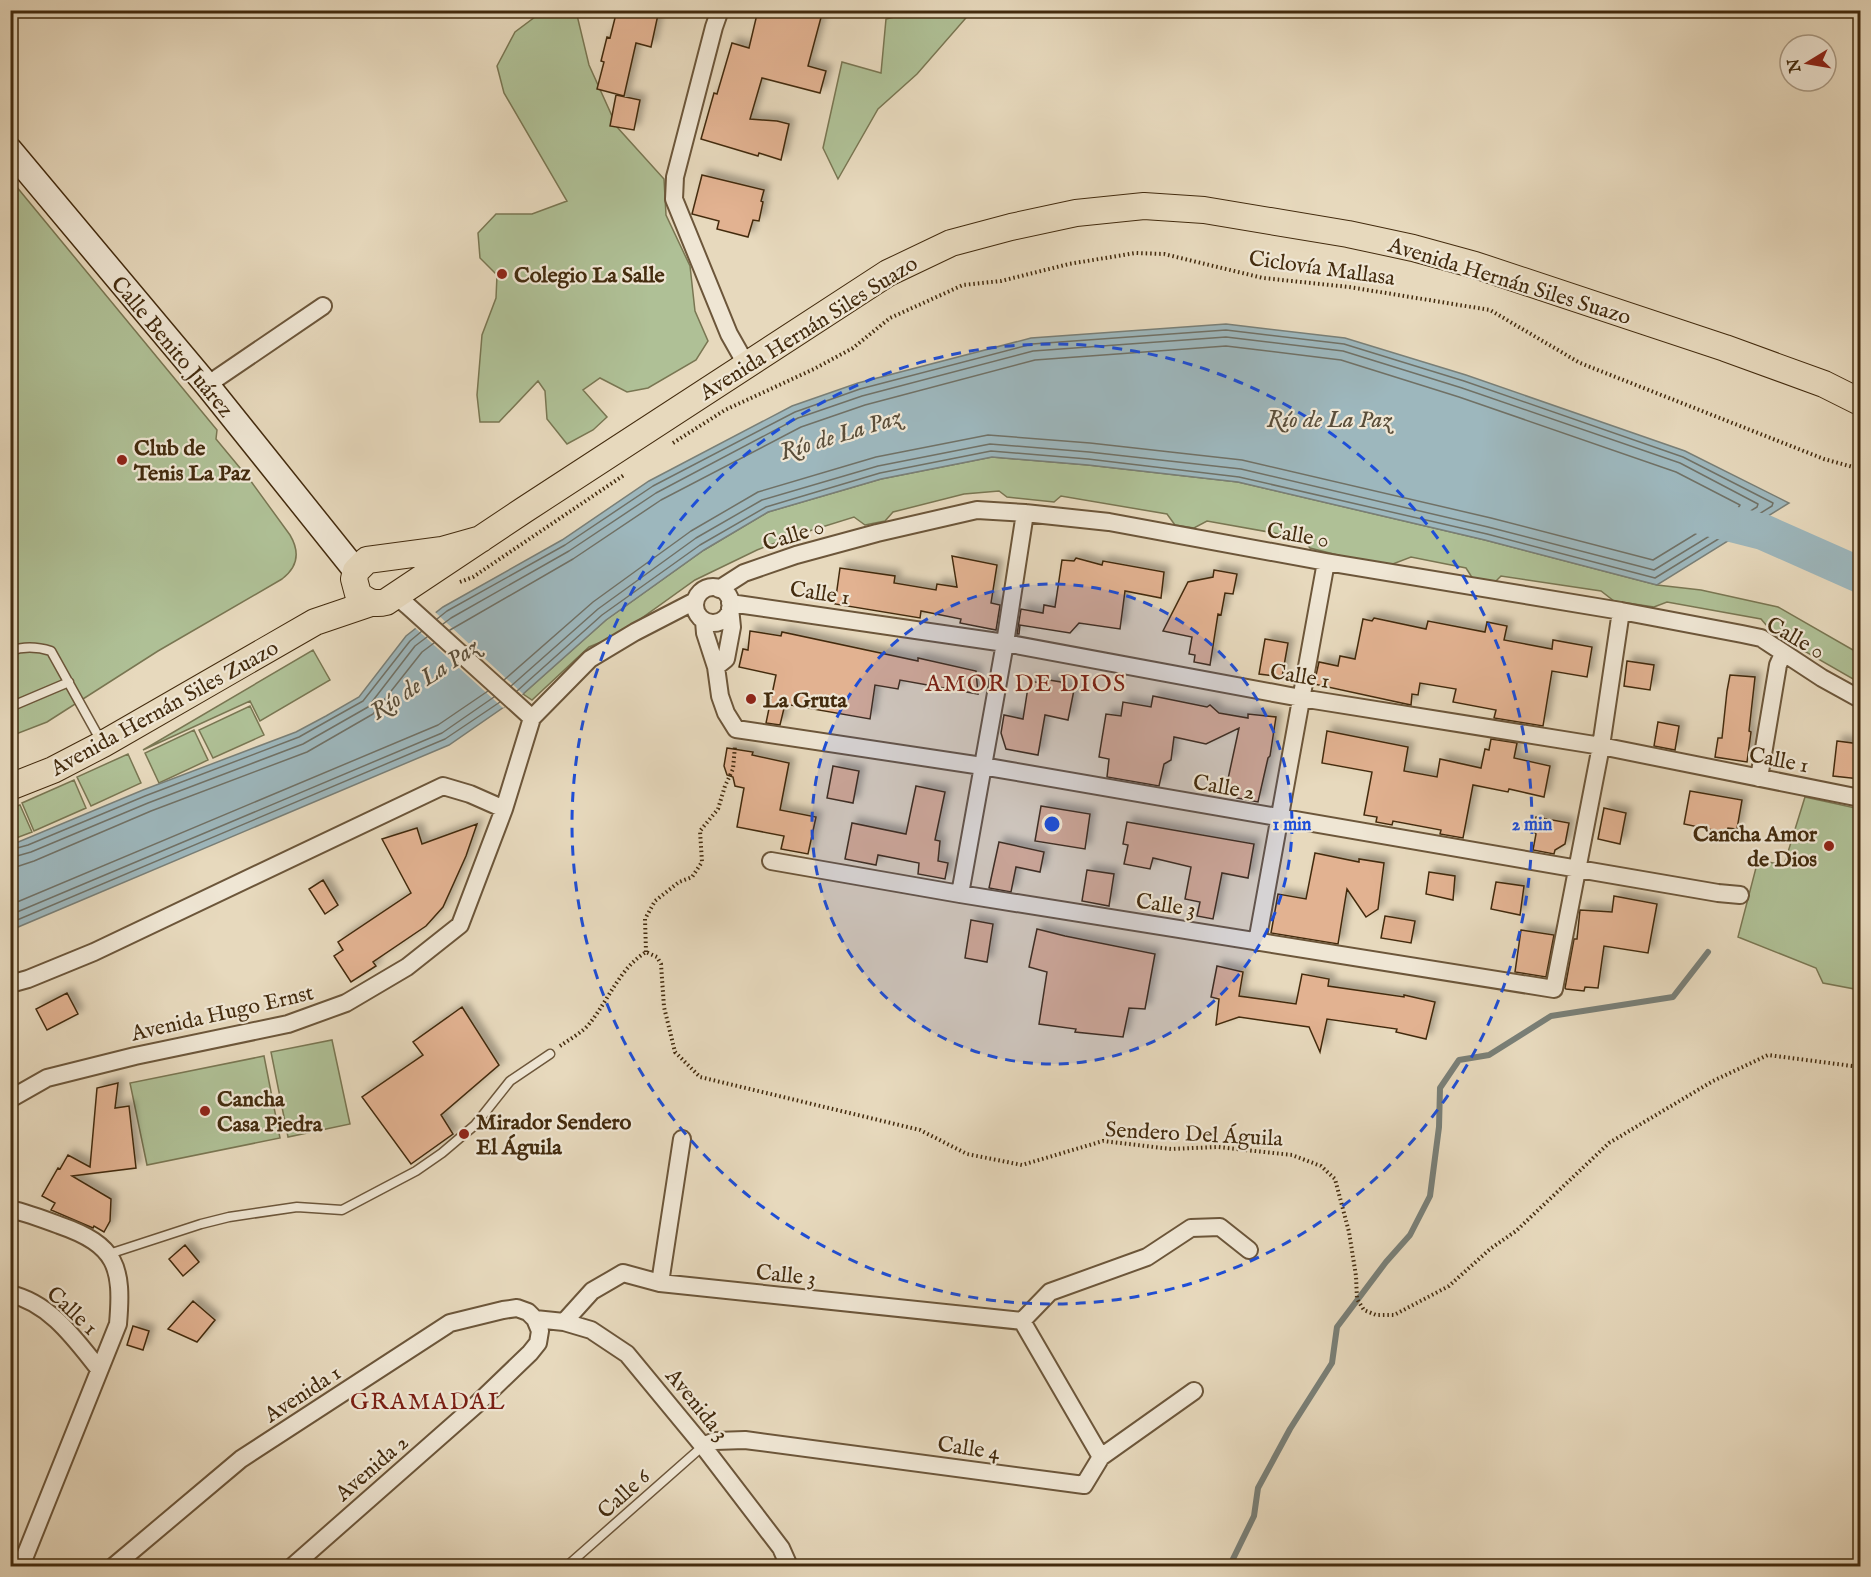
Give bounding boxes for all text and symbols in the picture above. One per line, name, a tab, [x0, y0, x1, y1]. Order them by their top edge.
north arrow	[1778, 33, 1838, 93]
text: N	[1784, 57, 1807, 75]
street label: Avenida Hernán Siles Suazo	[1384, 231, 1634, 332]
street label: Ciclovía Mallasa	[1247, 245, 1397, 293]
street label: Avenida Hernán Siles Suazo	[694, 250, 924, 408]
place label: Colegio La Salle	[514, 262, 665, 290]
marker: Colegio La Salle	[495, 267, 509, 281]
street label: Calle Benito Juárez	[104, 271, 239, 424]
water label: Río de La Paz	[776, 401, 908, 469]
water label: Río de La Paz	[1266, 405, 1394, 436]
place label: Club de Tenis La Paz	[133, 435, 251, 488]
marker: Club de Tenis La Paz	[115, 453, 129, 467]
street label: Calle 0	[759, 513, 828, 558]
street label: Calle 0	[1264, 517, 1331, 555]
street label: Calle 1	[788, 575, 852, 613]
street label: Calle 0	[1761, 611, 1829, 667]
water label: Río de La Paz	[364, 631, 488, 728]
street label: Avenida Hernán Siles Zuazo	[45, 634, 284, 784]
street label: Calle 1	[1268, 658, 1332, 696]
district label: AMOR DE DIOS	[924, 669, 1127, 700]
place label: La Gruta	[763, 687, 847, 715]
marker: La Gruta	[744, 692, 758, 706]
street label: Calle 1	[1746, 741, 1811, 780]
street label: Calle 2	[1190, 769, 1257, 807]
centre of rings	[1042, 814, 1062, 834]
text: 1 min	[1273, 814, 1312, 837]
text: 2 min	[1512, 814, 1553, 837]
place label: Cancha Amor de Dios	[1693, 821, 1818, 874]
marker: Cancha Amor de Dios	[1822, 839, 1836, 853]
street label: Calle 3	[1134, 887, 1198, 925]
street label: Avenida Hugo Ernst	[127, 979, 317, 1049]
place label: Cancha Casa Piedra	[217, 1086, 323, 1139]
marker: Cancha Casa Piedra	[198, 1104, 212, 1118]
place label: Mirador Sendero El Águila	[476, 1109, 632, 1162]
street label: Sendero Del Águila	[1104, 1116, 1284, 1154]
marker: Mirador Sendero El Águila	[457, 1127, 471, 1141]
street label: Calle 3	[754, 1259, 817, 1293]
street label: Calle 1	[40, 1281, 103, 1342]
street label: Avenida 1	[259, 1360, 347, 1430]
street label: Avenida 3	[658, 1362, 734, 1447]
district label: GRAMADAL	[350, 1387, 506, 1418]
street label: Avenida 2	[329, 1429, 415, 1509]
street label: Calle 4	[936, 1431, 1002, 1467]
street label: Calle 6	[592, 1463, 657, 1525]

